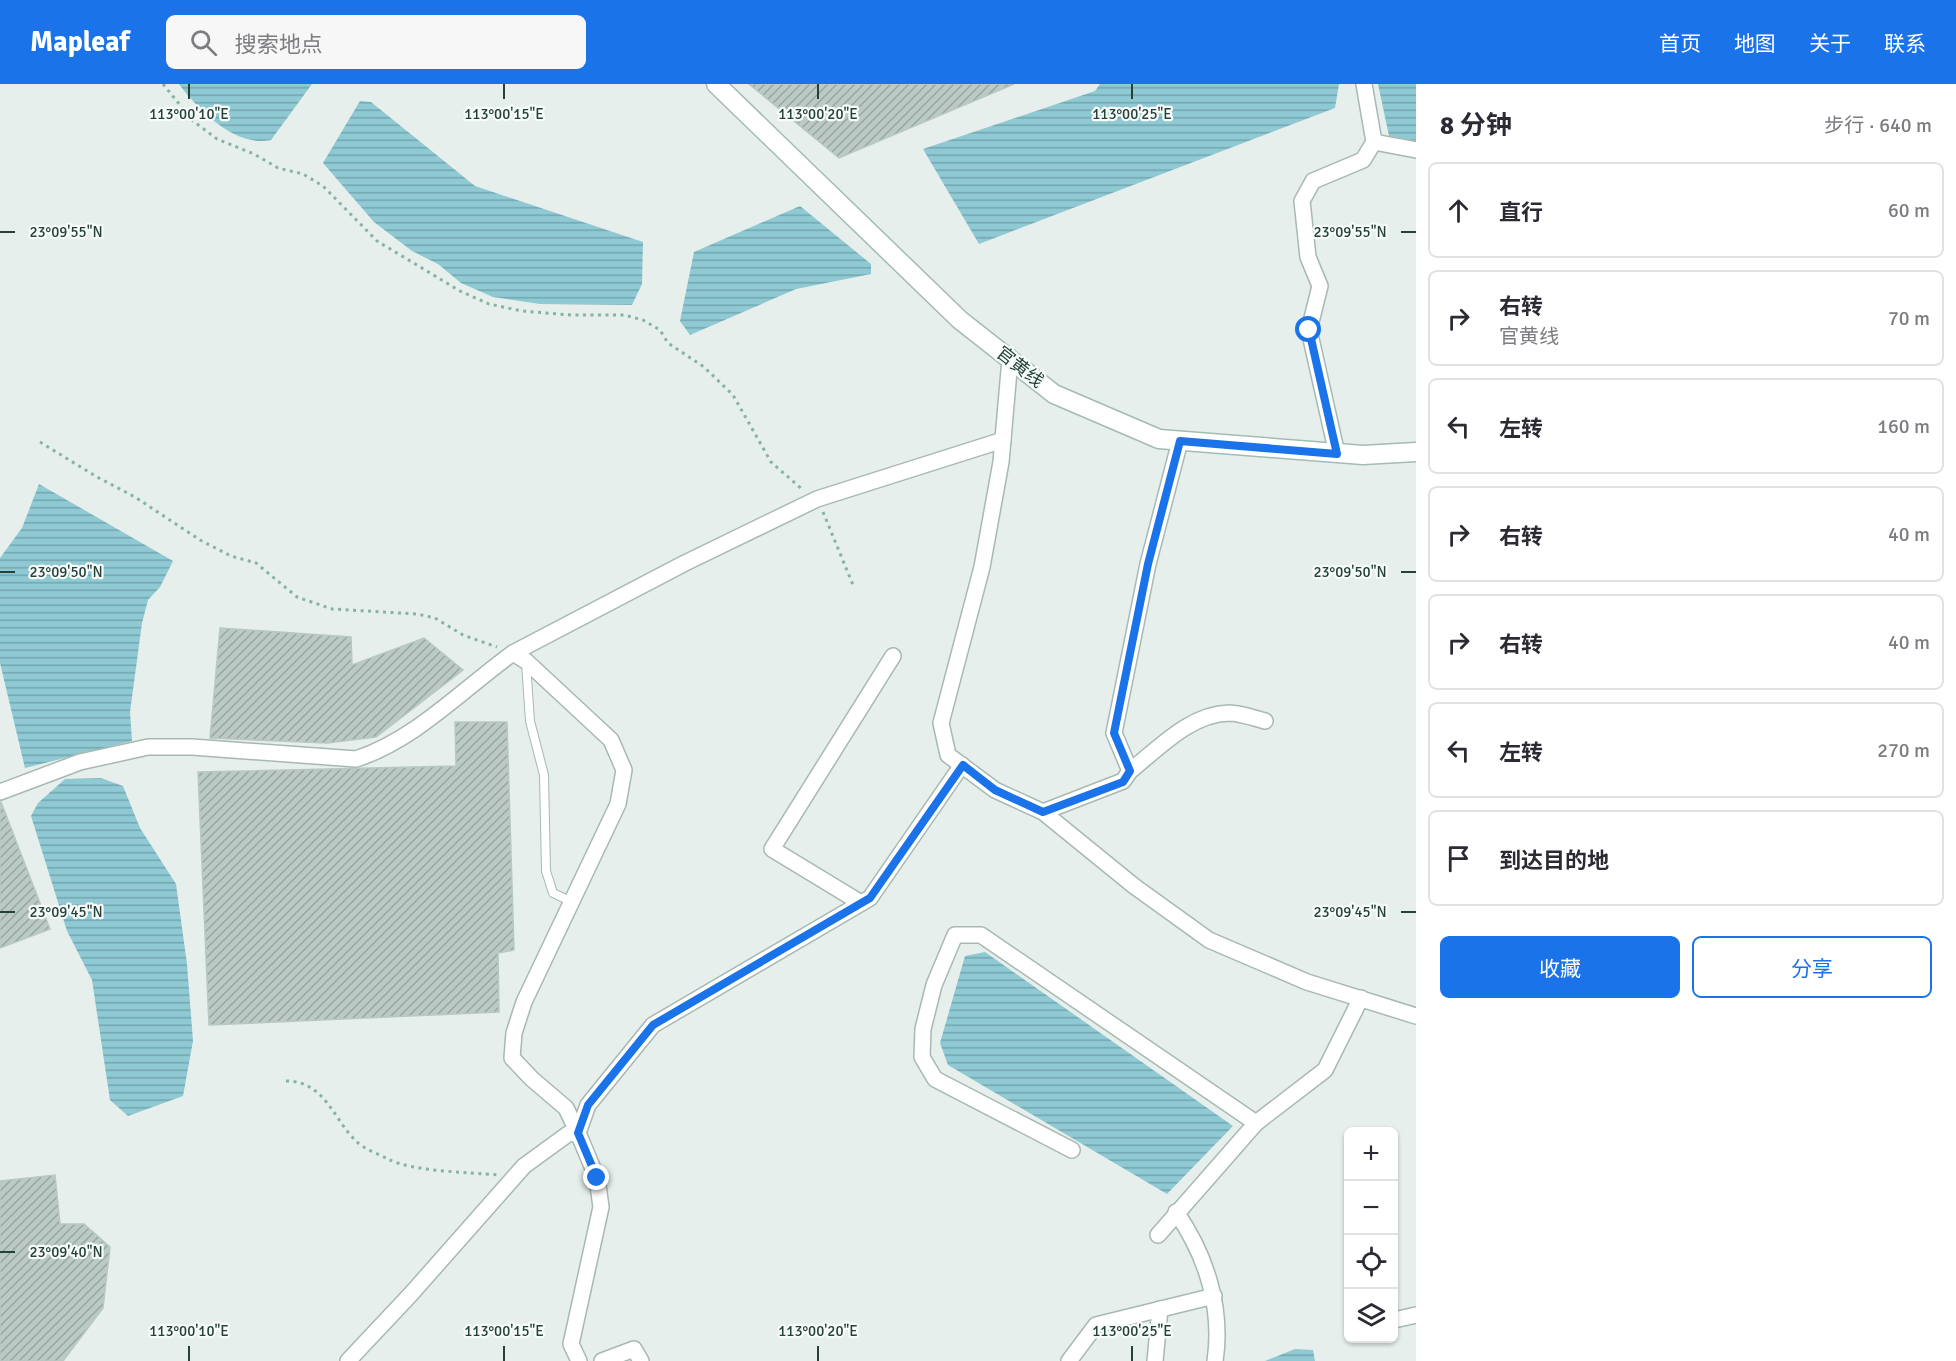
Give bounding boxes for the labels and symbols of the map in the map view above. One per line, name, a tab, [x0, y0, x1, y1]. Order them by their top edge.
text: 113°00'10"E	[149, 105, 229, 123]
text: 113°00'15"E	[464, 105, 544, 123]
text: 113°00'20"E	[778, 105, 858, 123]
text: 113°00'25"E	[1092, 105, 1172, 123]
text: 23°09'55"N	[29, 223, 103, 241]
text: 23°09'55"N	[1313, 223, 1387, 241]
route start	[1295, 316, 1321, 342]
street label: 官黄线	[992, 342, 1048, 392]
text: 23°09'50"N	[29, 563, 103, 581]
text: 23°09'50"N	[1313, 563, 1387, 581]
text: 23°09'45"N	[29, 903, 103, 921]
text: 23°09'45"N	[1313, 903, 1387, 921]
route end	[583, 1164, 609, 1190]
text: 23°09'40"N	[29, 1243, 103, 1261]
text: 113°00'10"E	[149, 1322, 229, 1340]
text: 113°00'15"E	[464, 1322, 544, 1340]
text: 113°00'20"E	[778, 1322, 858, 1340]
text: 113°00'25"E	[1092, 1322, 1172, 1340]

